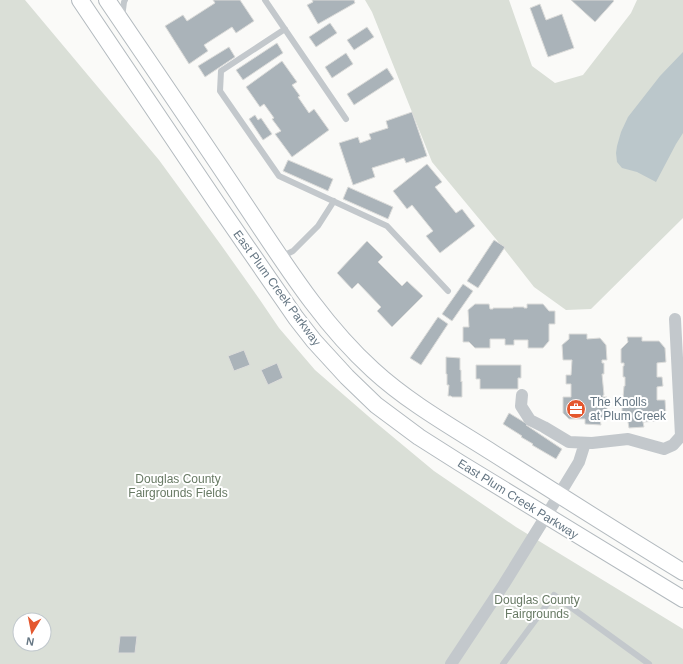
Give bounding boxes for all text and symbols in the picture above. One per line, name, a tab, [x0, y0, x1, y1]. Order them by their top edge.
street label: East Plum Creek Parkway	[230, 228, 324, 348]
place label: The Knolls at Plum Creek	[590, 395, 667, 423]
office icon: The Knolls at Plum Creek	[565, 398, 587, 420]
street label: East Plum Creek Parkway	[455, 456, 581, 542]
park label: Douglas County Fairgrounds Fields	[128, 472, 228, 500]
park label: Douglas County Fairgrounds	[494, 593, 580, 621]
north arrow	[12, 612, 52, 652]
text: N	[25, 635, 35, 648]

